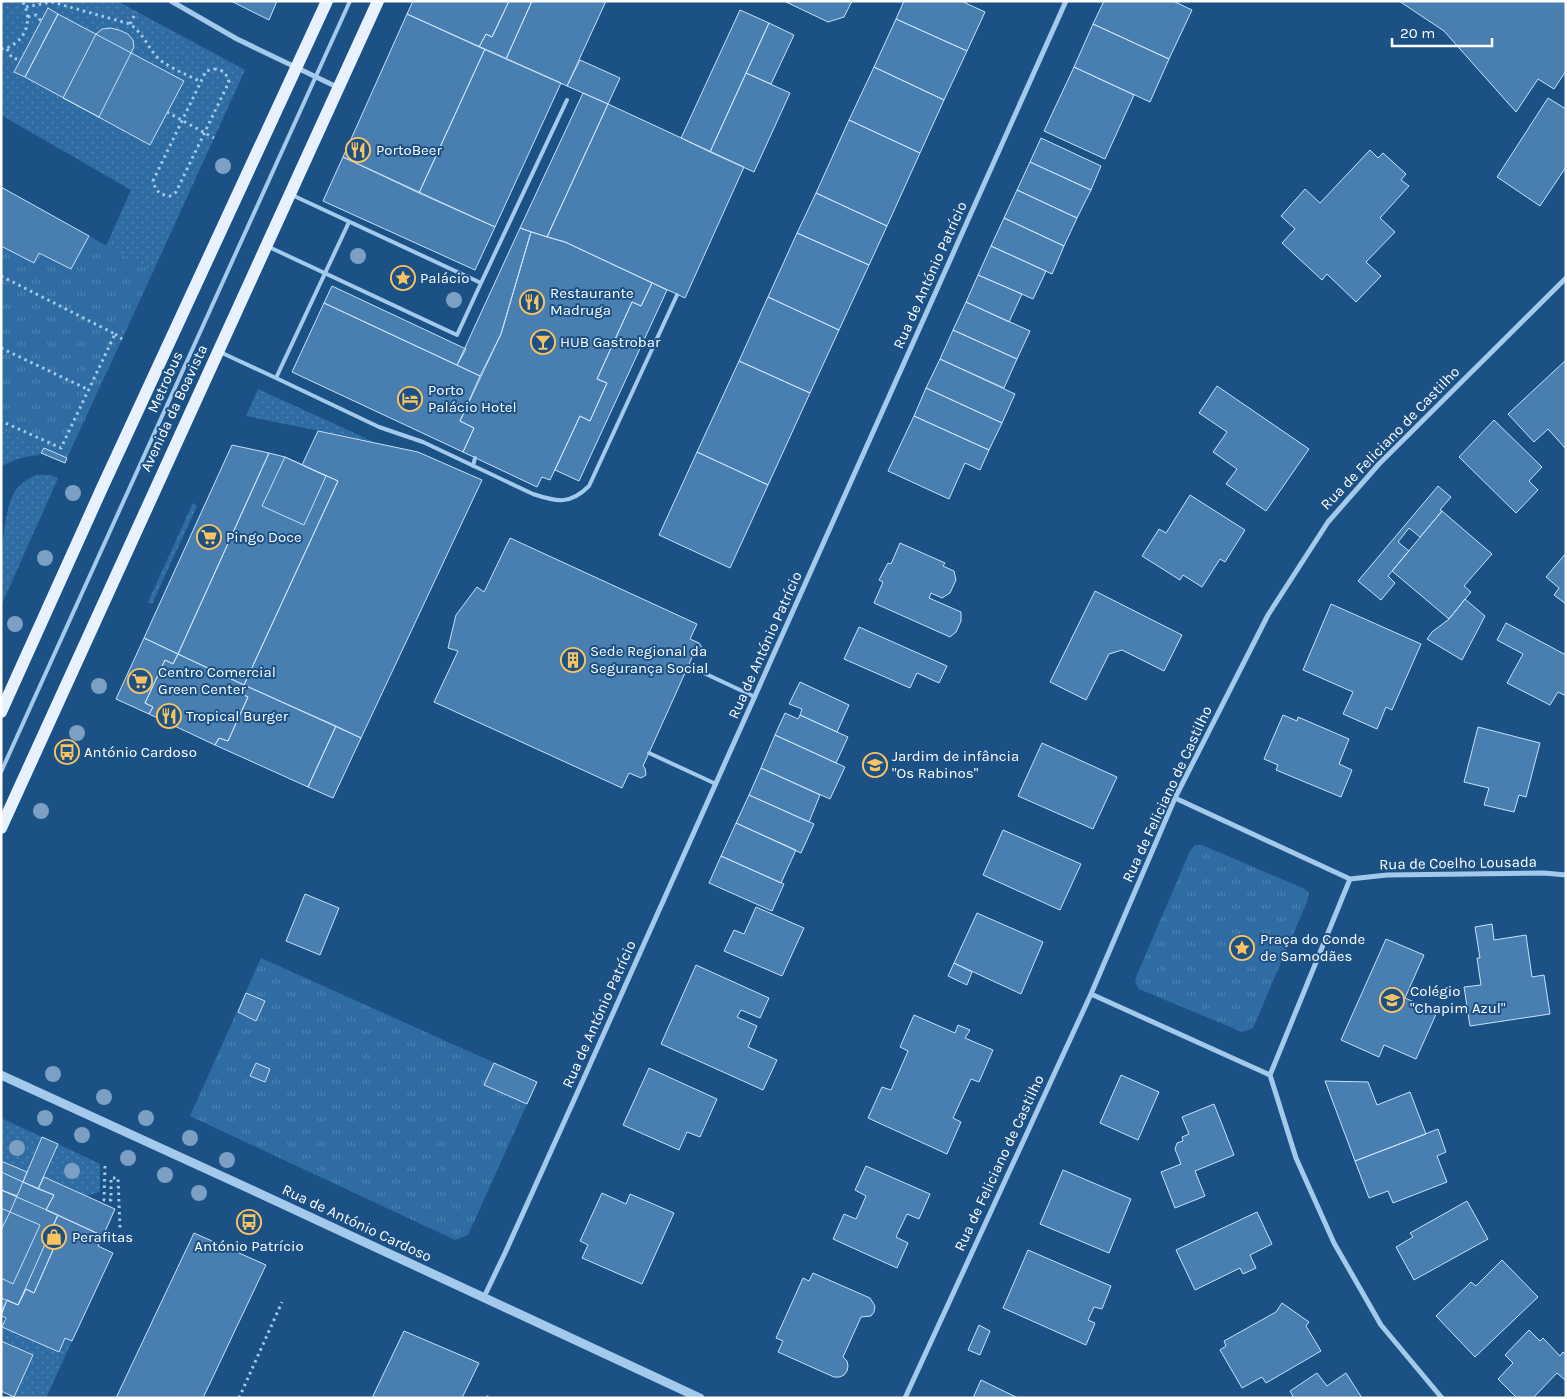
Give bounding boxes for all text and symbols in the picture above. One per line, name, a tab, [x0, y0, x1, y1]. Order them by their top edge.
scale bar	[1392, 15, 1492, 47]
text: 20 m	[1400, 24, 1435, 42]
restaurant icon: PortoBeer	[345, 137, 371, 163]
place label: PortoBeer	[376, 141, 442, 159]
street label: Rua de António Patrício	[889, 198, 971, 352]
place icon: Palácio	[390, 265, 416, 291]
place label: Palácio	[420, 269, 469, 287]
place label: Restaurante Madruga	[550, 284, 634, 319]
restaurant icon: Restaurante Madruga	[519, 289, 545, 315]
bar icon: HUB Gastrobar	[530, 329, 556, 355]
place label: HUB Gastrobar	[560, 333, 661, 351]
street label: Avenida da Boavista	[137, 342, 211, 474]
street label: Metrobus	[143, 348, 187, 416]
street label: Rua de Feliciano de Castilho	[1317, 363, 1463, 513]
place label: Porto Palácio Hotel	[428, 381, 517, 416]
hotel icon: Porto Palácio Hotel	[397, 386, 423, 412]
supermarket icon: Pingo Doce	[196, 524, 222, 550]
place label: Pingo Doce	[226, 528, 302, 546]
street label: Rua de António Patrício	[724, 568, 806, 722]
place label: Sede Regional da Segurança Social	[590, 642, 709, 677]
building icon: Sede Regional da Segurança Social	[560, 647, 586, 673]
place label: Centro Comercial Green Center	[158, 663, 276, 698]
supermarket icon: Centro Comercial Green Center	[127, 668, 153, 694]
restaurant icon: Tropical Burger	[156, 703, 182, 729]
street label: Rua de Feliciano de Castilho	[1118, 703, 1216, 885]
place label: Tropical Burger	[186, 707, 289, 725]
bus stop icon: António Cardoso	[54, 739, 80, 765]
place label: António Cardoso	[84, 743, 197, 761]
place label: Jardim de infância "Os Rabinos"	[892, 747, 1019, 782]
school or university icon: Jardim de infância "Os Rabinos"	[862, 752, 888, 778]
street label: Rua de Coelho Lousada	[1379, 853, 1537, 873]
place label: Praça do Conde de Samodães	[1260, 930, 1365, 965]
place icon: Praça do Conde de Samodães	[1229, 935, 1255, 961]
street label: Rua de António Patrício	[558, 937, 640, 1091]
place label: Colégio "Chapim Azul"	[1410, 982, 1506, 1017]
school or university icon: Colégio "Chapim Azul"	[1379, 987, 1405, 1013]
street label: Rua de Feliciano de Castilho	[950, 1072, 1048, 1254]
street label: Rua de António Cardoso	[279, 1180, 435, 1266]
bus stop icon: António Patrício	[236, 1209, 262, 1235]
shop icon: Perafitas	[41, 1224, 67, 1250]
place label: Perafitas	[72, 1228, 133, 1246]
place label: António Patrício	[194, 1237, 304, 1255]

